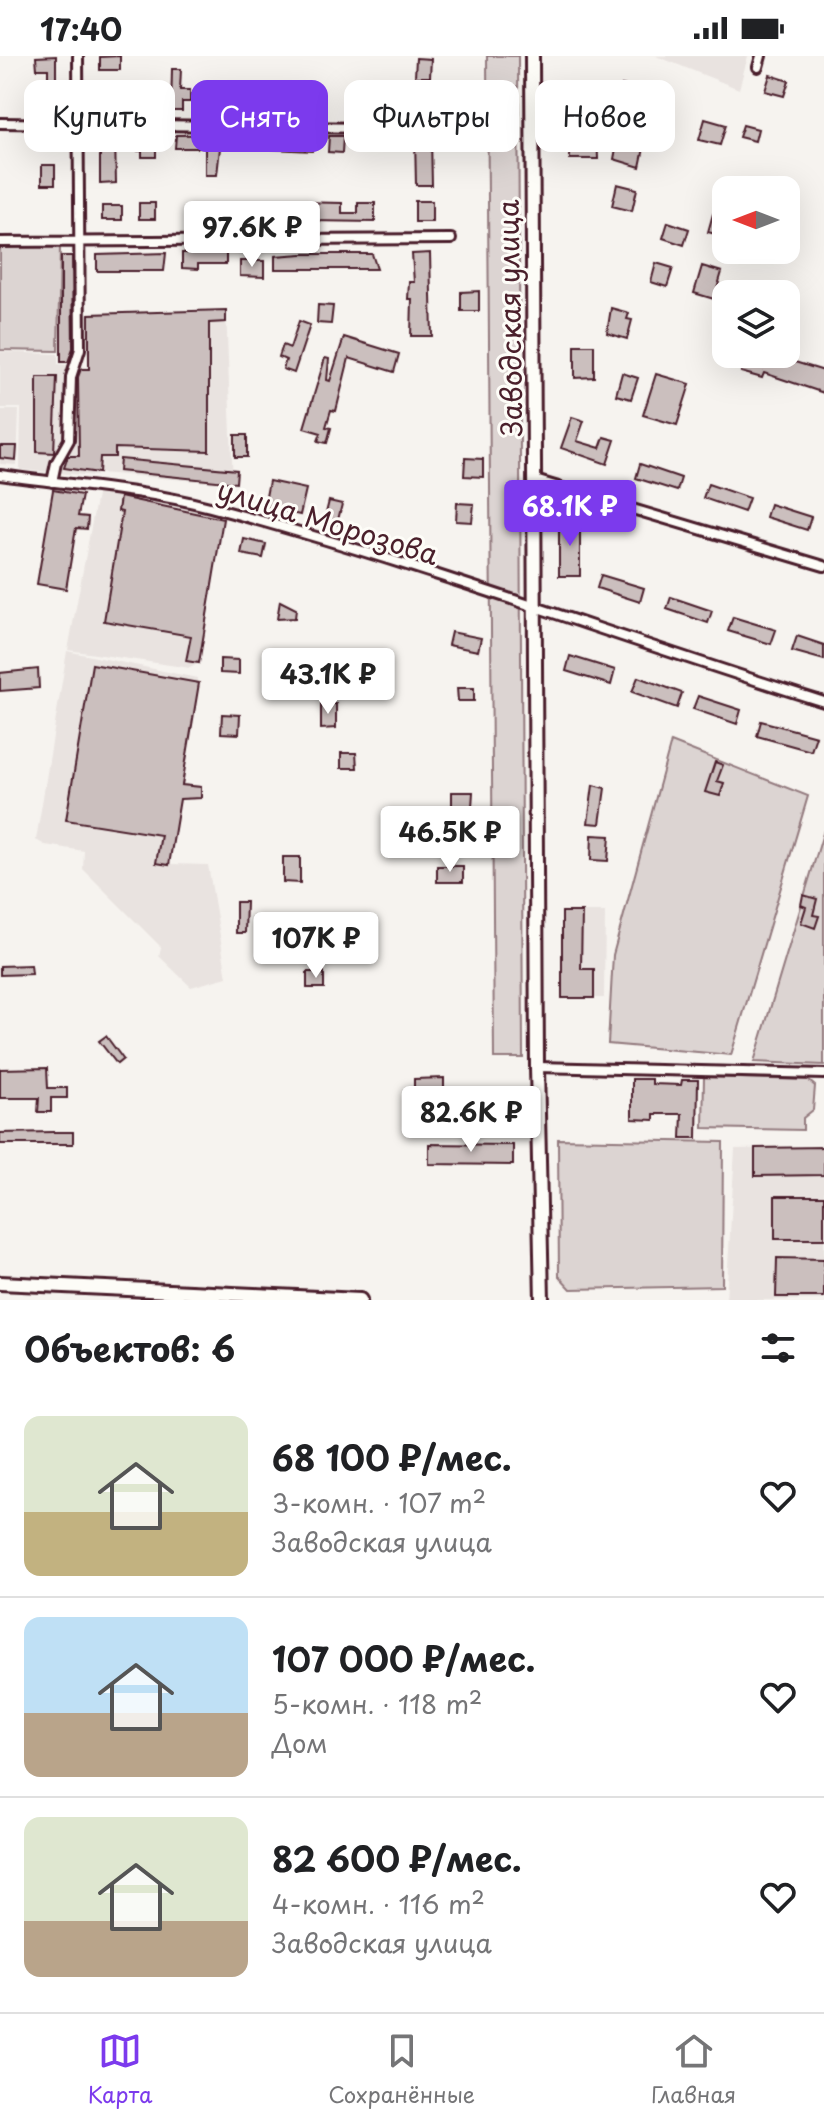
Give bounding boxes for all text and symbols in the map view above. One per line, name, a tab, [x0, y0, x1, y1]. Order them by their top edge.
text: 17:40	[40, 6, 122, 51]
chip: Купить	[24, 80, 175, 152]
chip: Снять	[191, 80, 328, 152]
chip: Фильтры	[344, 80, 519, 152]
chip: Новое	[535, 80, 675, 152]
north arrow	[712, 176, 800, 264]
map controls	[712, 176, 800, 368]
street label: Заводская улица	[485, 199, 533, 437]
pin: 97.6K ₽	[178, 201, 326, 269]
text: 97.6K ₽	[202, 207, 302, 246]
button: layers	[712, 280, 800, 368]
street label: улица Морозова	[212, 467, 445, 575]
pin: 68.1K ₽	[496, 480, 644, 548]
text: 68.1K ₽	[522, 486, 618, 525]
pin: 43.1K ₽	[254, 648, 402, 716]
text: 43.1K ₽	[280, 654, 376, 693]
pin: 46.5K ₽	[376, 806, 524, 874]
text: 46.5K ₽	[399, 812, 501, 851]
pin: 107K ₽	[251, 912, 381, 980]
text: 107K ₽	[271, 918, 361, 957]
pin: 82.6K ₽	[397, 1086, 545, 1154]
text: 82.6K ₽	[420, 1092, 522, 1131]
text: Объектов: 6	[24, 1322, 235, 1374]
icon: filters	[756, 1326, 800, 1370]
text: 68 100 ₽/мес.	[272, 1431, 512, 1483]
icon: home	[88, 1448, 184, 1544]
icon: heart	[756, 1474, 800, 1518]
text: 3-комн. · 107 m²	[272, 1483, 486, 1522]
text: Заводская улица	[272, 1522, 492, 1561]
text: 107 000 ₽/мес.	[272, 1632, 535, 1684]
icon: home	[88, 1649, 184, 1745]
icon: heart	[756, 1675, 800, 1719]
text: 5-комн. · 118 m²	[272, 1684, 483, 1723]
text: Дом	[272, 1723, 328, 1762]
text: 82 600 ₽/мес.	[272, 1832, 522, 1884]
icon: home	[88, 1849, 184, 1945]
icon: heart	[756, 1875, 800, 1919]
text: 4-комн. · 116 m²	[272, 1884, 485, 1923]
text: Заводская улица	[272, 1923, 492, 1962]
tab: Карта	[88, 2029, 152, 2110]
tab: Сохранённые	[328, 2029, 475, 2110]
tab: Главная	[651, 2029, 736, 2110]

